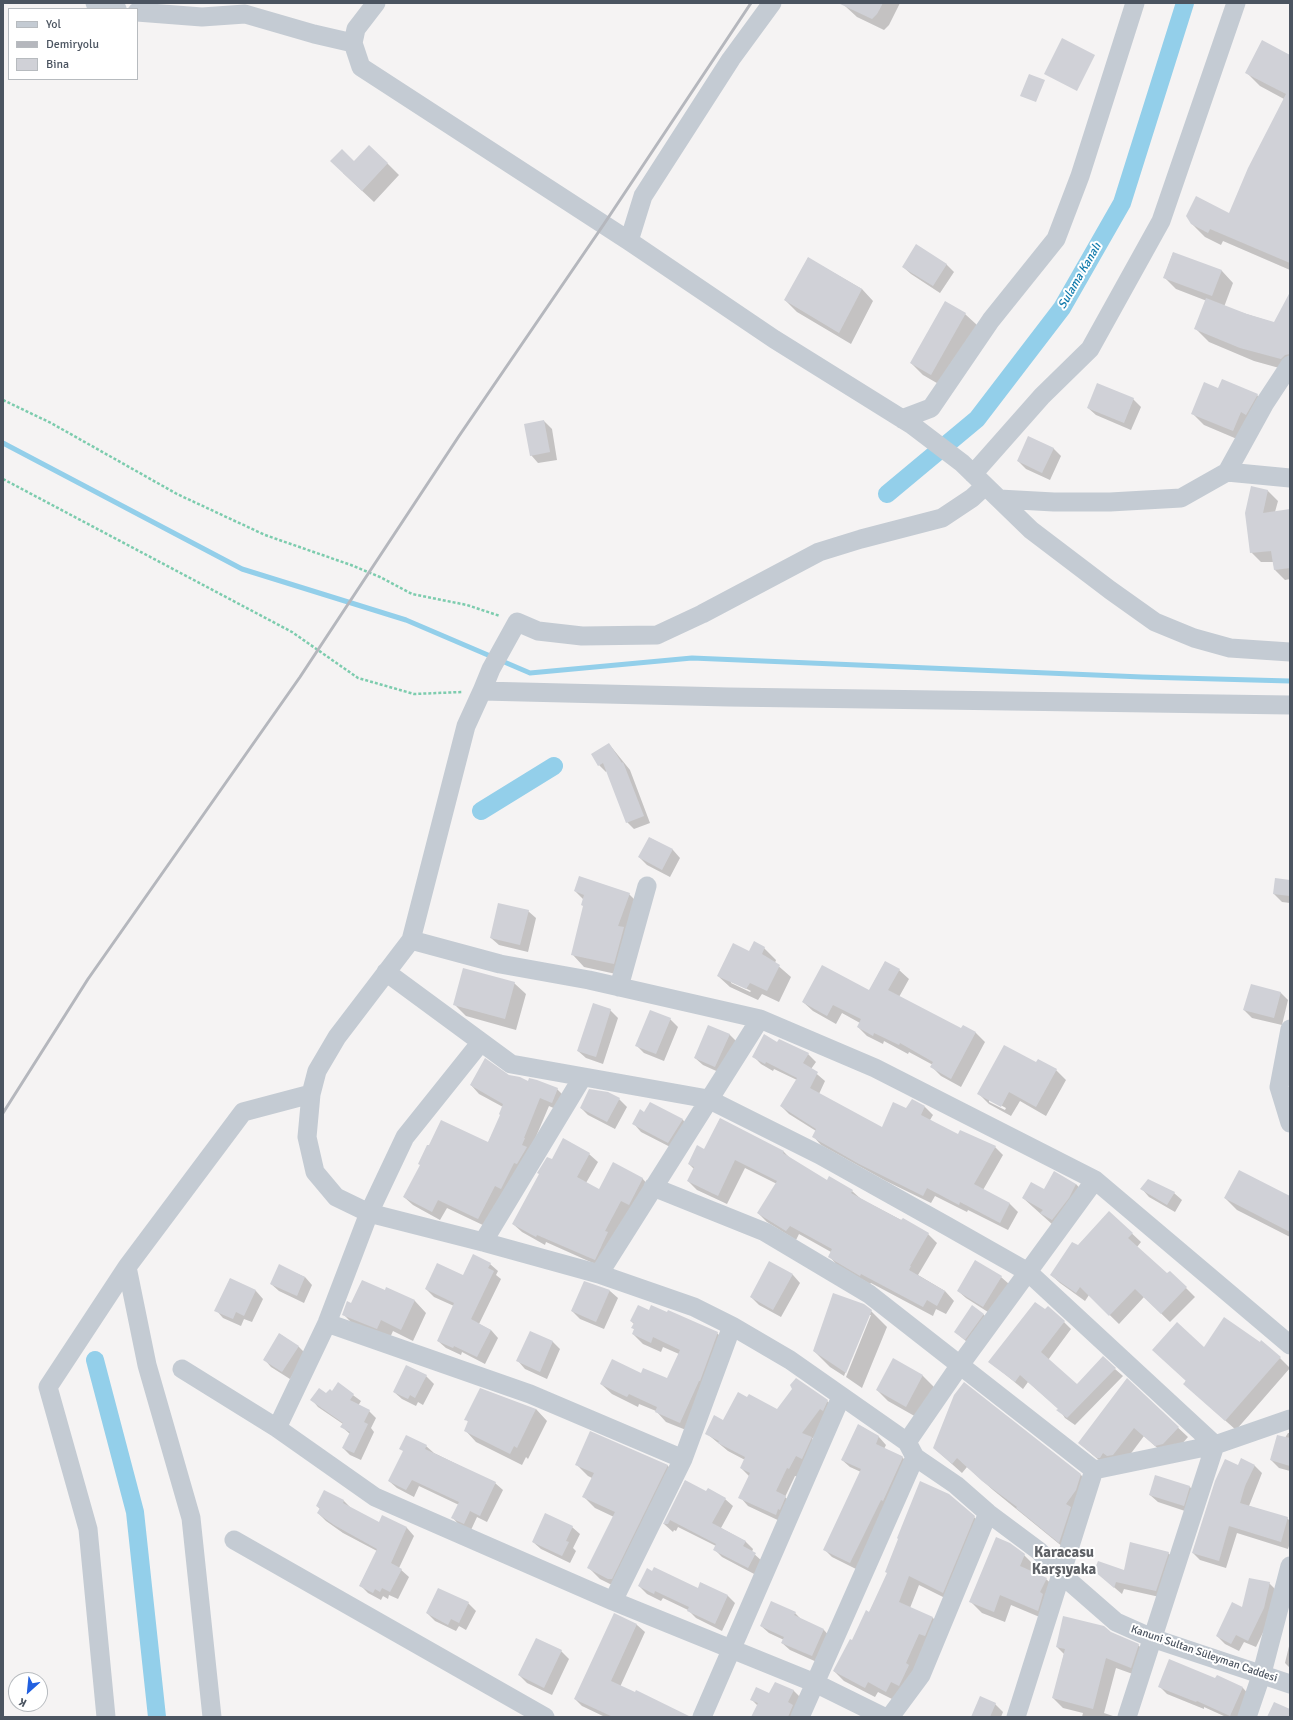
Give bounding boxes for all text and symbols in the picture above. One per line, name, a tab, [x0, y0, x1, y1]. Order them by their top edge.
legend	[8, 8, 138, 80]
text: Yol	[46, 17, 61, 32]
text: Demiryolu	[46, 37, 99, 52]
text: Bina	[46, 57, 69, 72]
water label: Sulama Kanalı	[1055, 240, 1105, 312]
district label: Karacasu Karşıyaka	[1032, 1544, 1096, 1579]
street label: Kanuni Sultan Süleyman Caddesi	[1129, 1623, 1279, 1685]
north arrow	[8, 1672, 48, 1712]
text: K	[17, 1695, 29, 1710]

